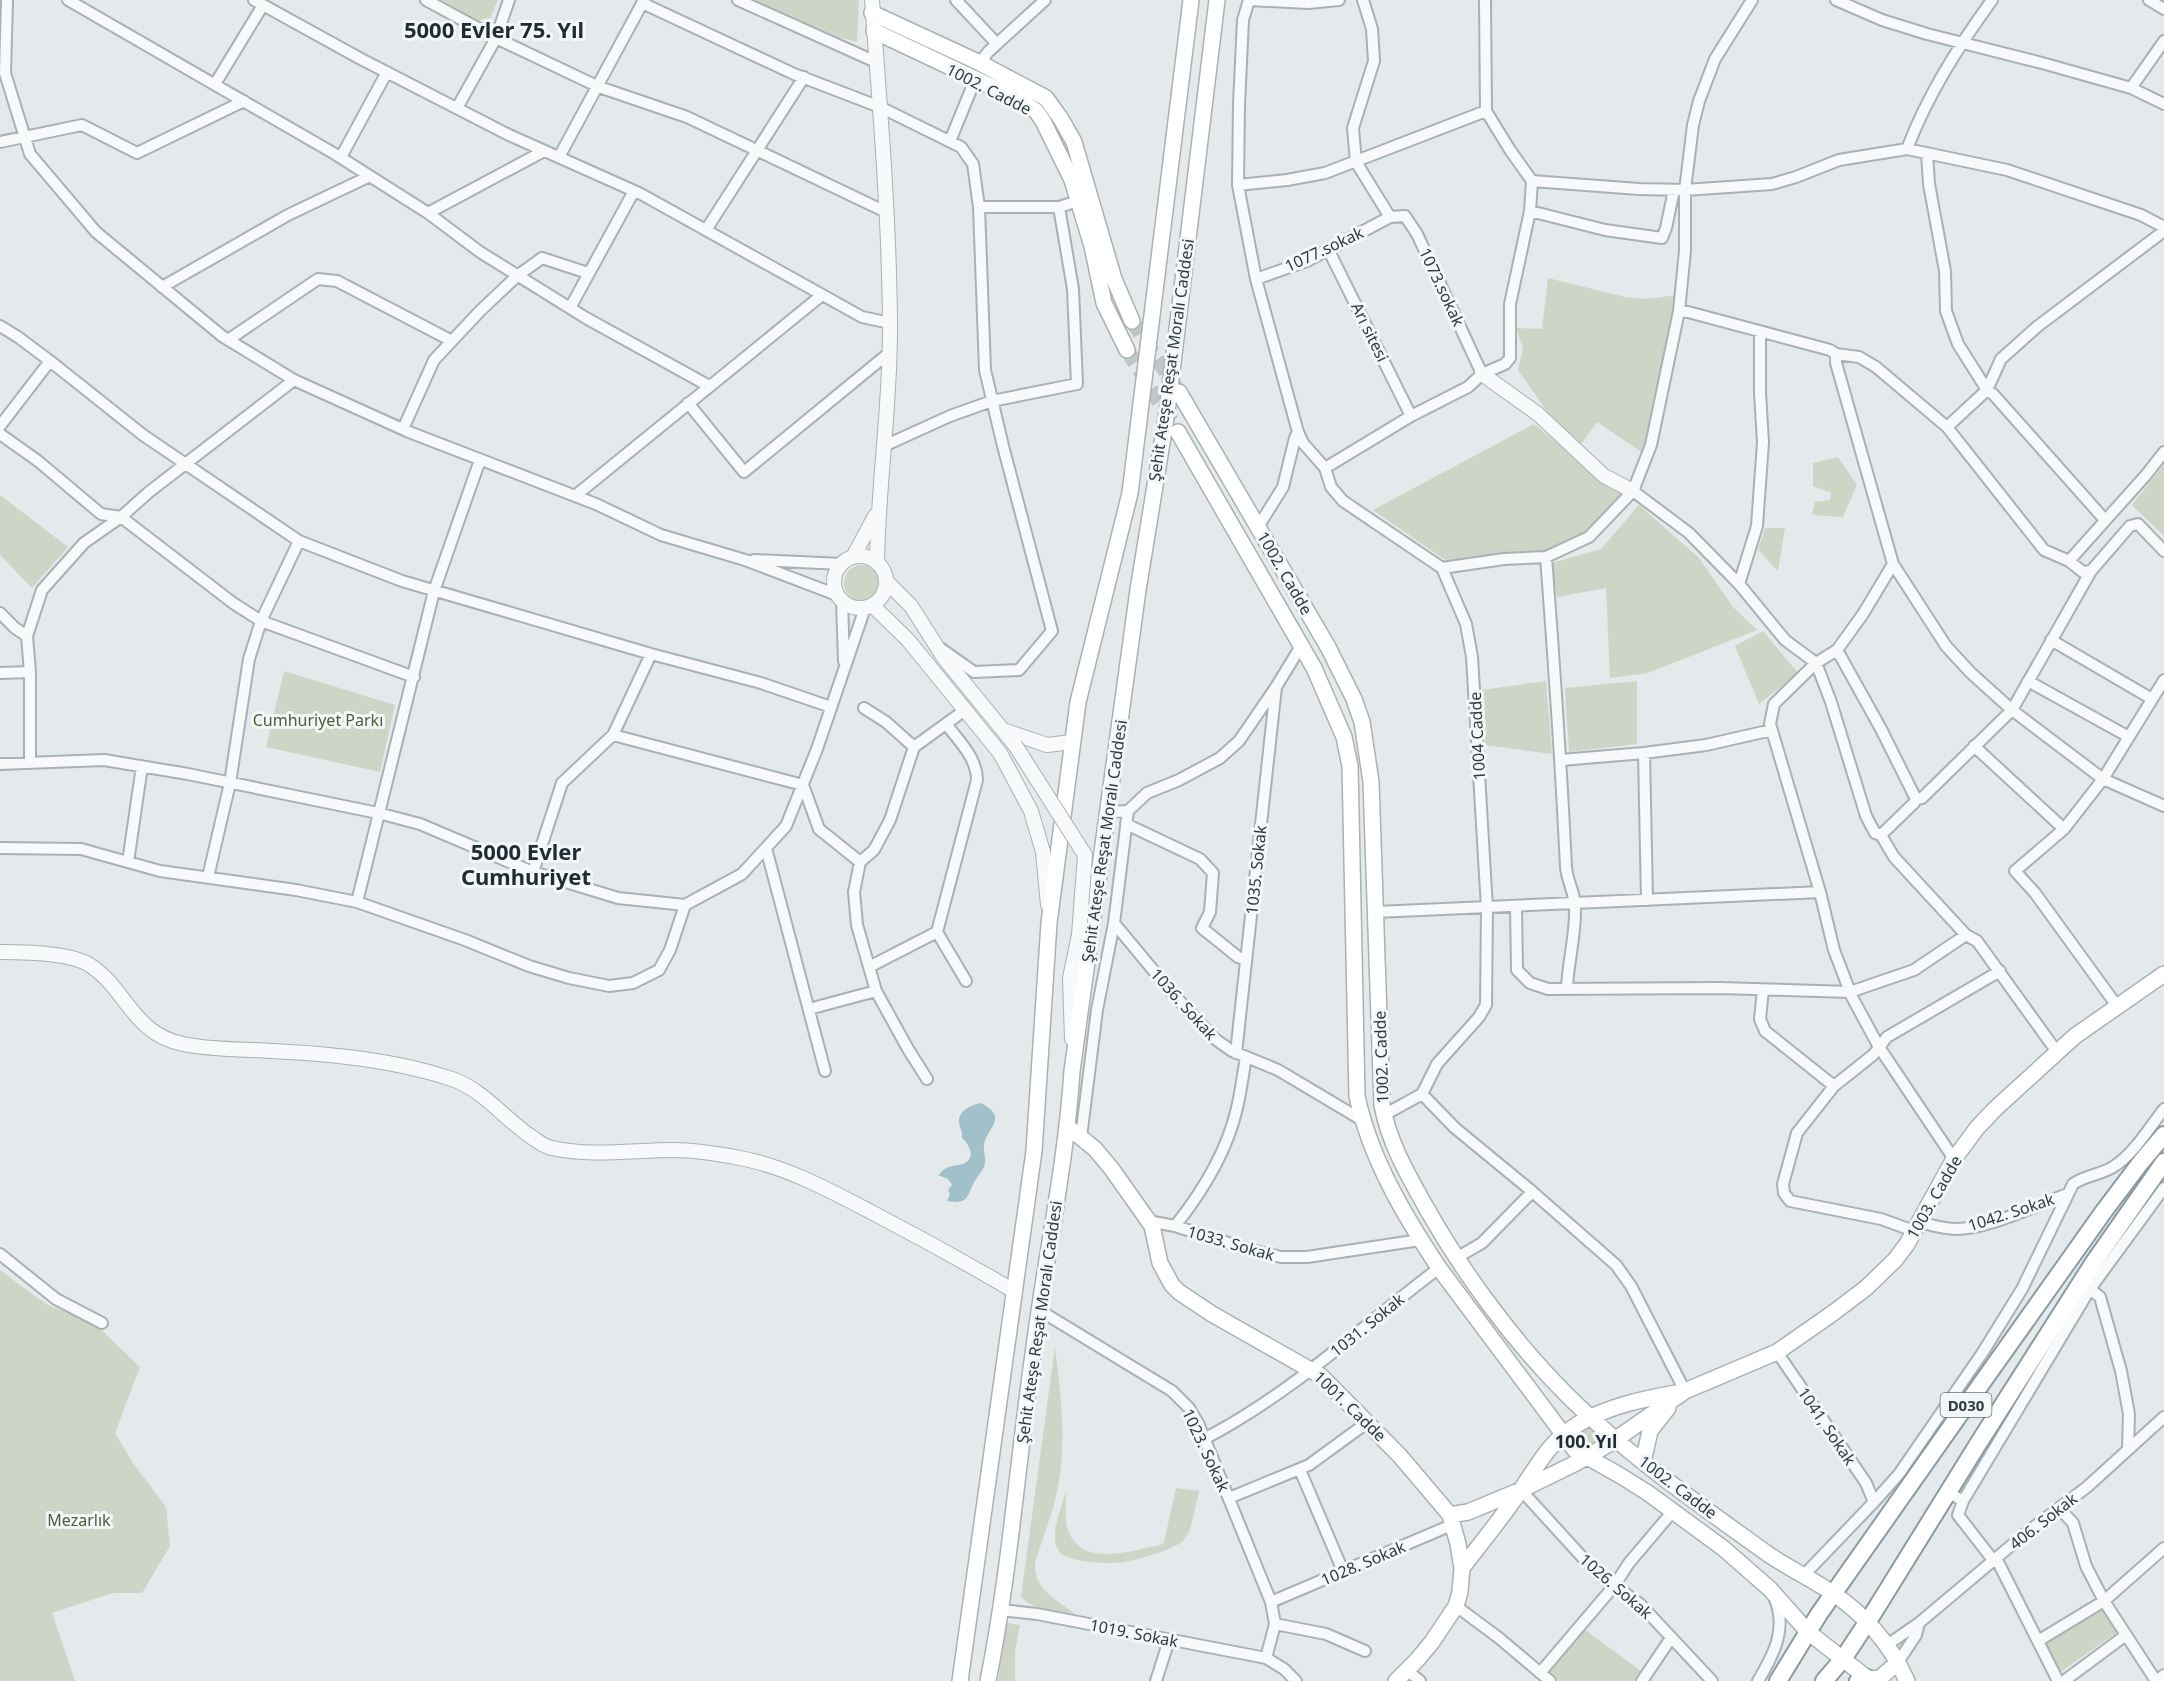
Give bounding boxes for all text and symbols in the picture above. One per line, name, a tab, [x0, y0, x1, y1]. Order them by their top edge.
district label: 5000 Evler 75. Yıl	[404, 14, 584, 44]
street label: 1002. Cadde	[943, 58, 1035, 120]
street label: 1077.sokak	[1281, 221, 1367, 277]
street label: Şehit Ateşe Reşat Moralı Caddesi	[1143, 237, 1199, 483]
street label: 1073.sokak	[1414, 244, 1470, 330]
street label: Arı sitesi	[1346, 299, 1394, 365]
street label: 1002. Cadde	[1252, 527, 1318, 619]
street label: 1004 Cadde	[1464, 691, 1490, 781]
park label: Cumhuriyet Parkı	[253, 709, 383, 731]
street label: Şehit Ateşe Reşat Moralı Caddesi	[1076, 718, 1132, 964]
street label: 1035. Sokak	[1240, 824, 1272, 916]
district label: 5000 Evler Cumhuriyet	[461, 836, 591, 891]
street label: 1036. Sokak	[1146, 963, 1222, 1045]
street label: 1002. Cadde	[1368, 1010, 1394, 1104]
street label: 1003. Cadde	[1901, 1151, 1967, 1243]
street label: 1042. Sokak	[1965, 1188, 2057, 1236]
street label: Şehit Ateşe Reşat Moralı Caddesi	[1011, 1199, 1067, 1445]
street label: 1033. Sokak	[1185, 1220, 1278, 1266]
street label: 1031. Sokak	[1325, 1288, 1409, 1362]
street label: 1001. Cadde	[1309, 1366, 1391, 1446]
street label: 1041, Sokak	[1793, 1383, 1861, 1470]
road number: D030	[1940, 1393, 1992, 1417]
street label: 1023. Sokak	[1177, 1405, 1235, 1496]
district label: 100. Yıl	[1555, 1429, 1617, 1453]
street label: 1002. Cadde	[1634, 1450, 1722, 1524]
street label: 406. Sokak	[2005, 1487, 2082, 1554]
park label: Mezarlık	[47, 1509, 111, 1531]
street label: 1028. Sokak	[1317, 1535, 1409, 1591]
street label: 1026. Sokak	[1575, 1548, 1657, 1624]
street label: 1019. Sokak	[1088, 1614, 1181, 1652]

